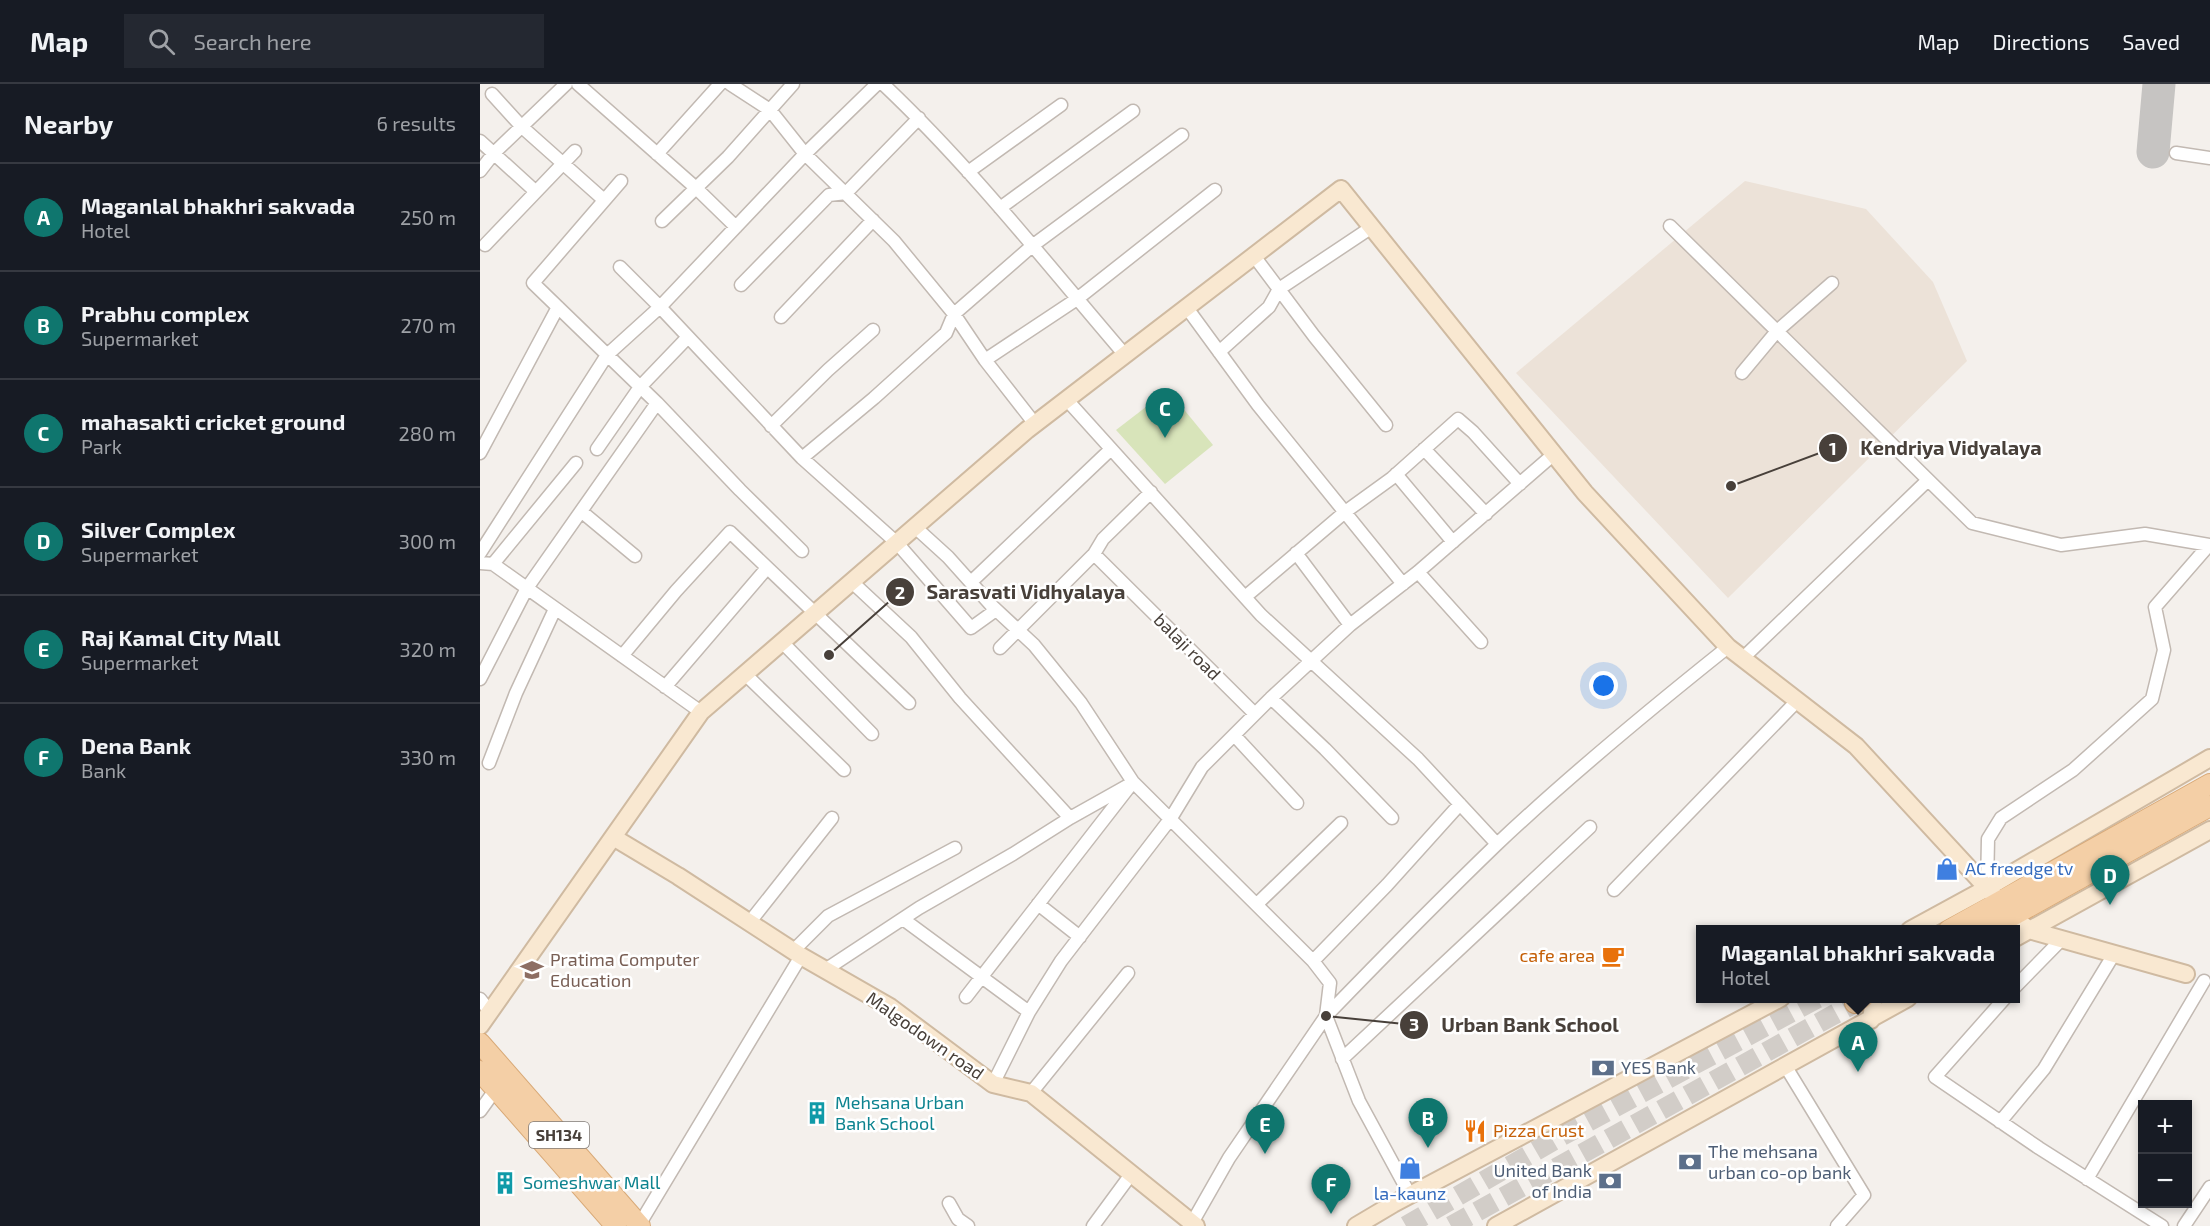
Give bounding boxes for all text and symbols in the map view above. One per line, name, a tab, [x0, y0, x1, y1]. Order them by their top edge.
search box	[124, 14, 544, 68]
text: Map	[30, 24, 88, 58]
icon: search	[145, 25, 178, 58]
text: Search here	[193, 28, 312, 54]
text: Map	[1917, 29, 1960, 54]
text: Directions	[1993, 29, 2089, 54]
text: Saved	[2122, 29, 2180, 54]
text: Nearby	[24, 108, 113, 139]
text: 6 results	[376, 111, 456, 135]
text: Maganlal bhakhri sakvada	[81, 192, 355, 218]
text: A	[37, 205, 50, 229]
text: 250 m	[400, 205, 456, 229]
text: Hotel	[81, 218, 130, 242]
text: Prabhu complex	[81, 300, 249, 326]
text: B	[37, 313, 50, 337]
text: 270 m	[400, 313, 456, 337]
text: Supermarket	[81, 326, 199, 350]
pin: C	[1146, 388, 1184, 438]
text: mahasakti cricket ground	[81, 408, 345, 434]
text: C	[38, 421, 49, 445]
text: 280 m	[399, 421, 456, 445]
callout: Kendriya Vidyalaya	[1818, 429, 2054, 467]
text: Park	[81, 434, 122, 458]
text: Kendriya Vidyalaya	[1860, 435, 2042, 460]
text: 1	[1829, 437, 1837, 459]
text: Silver Complex	[81, 516, 236, 542]
text: D	[37, 529, 50, 553]
text: 300 m	[399, 529, 456, 553]
text: Supermarket	[81, 542, 199, 566]
callout: Sarasvati Vidhyalaya	[885, 573, 1138, 611]
text: Sarasvati Vidhyalaya	[927, 579, 1125, 604]
text: 2	[895, 581, 905, 603]
street label: balaji road	[1150, 608, 1226, 684]
text: Raj Kamal City Mall	[81, 624, 280, 650]
text: E	[38, 637, 49, 661]
text: 320 m	[400, 637, 456, 661]
text: Supermarket	[81, 650, 199, 674]
your location	[1589, 671, 1618, 700]
text: Dena Bank	[81, 732, 191, 758]
text: F	[38, 745, 49, 769]
text: 330 m	[400, 745, 456, 769]
text: Bank	[81, 758, 126, 782]
shop icon: AC freedge tv	[1934, 856, 1960, 882]
pin: D	[2090, 856, 2130, 905]
place label: AC freedge tv	[1965, 857, 2074, 879]
popup	[1696, 925, 2020, 1003]
text: Maganlal bhakhri sakvada	[1721, 939, 1995, 965]
cafe icon: cafe area	[1600, 943, 1626, 969]
place label: cafe area	[1520, 944, 1595, 966]
place label: Pratima Computer Education	[550, 948, 699, 991]
school or university icon: Pratima Computer Education	[519, 957, 545, 983]
text: Hotel	[1721, 965, 1770, 989]
street label: Malgodown road	[863, 986, 989, 1084]
callout: Urban Bank School	[1399, 1006, 1631, 1044]
text: Urban Bank School	[1441, 1012, 1619, 1036]
text: 3	[1409, 1013, 1419, 1035]
pin: A	[1838, 1022, 1878, 1072]
bank icon: YES Bank	[1590, 1055, 1616, 1081]
place label: YES Bank	[1621, 1056, 1696, 1078]
place label: Mehsana Urban Bank School	[835, 1091, 964, 1134]
pin: B	[1408, 1098, 1448, 1148]
building icon: Mehsana Urban Bank School	[804, 1100, 830, 1126]
map controls	[2138, 1100, 2192, 1208]
button: +	[2138, 1100, 2192, 1154]
pin: E	[1246, 1104, 1284, 1154]
restaurant icon: Pizza Crust	[1462, 1118, 1488, 1144]
place label: Pizza Crust	[1493, 1119, 1584, 1141]
road number: SH134	[529, 1122, 589, 1148]
place label: The mehsana urban co-op bank	[1708, 1140, 1852, 1183]
bank icon: The mehsana urban co-op bank	[1677, 1149, 1703, 1175]
button: −	[2138, 1154, 2192, 1208]
shop icon: la-kaunz	[1397, 1155, 1423, 1181]
place label: United Bank of India	[1494, 1159, 1592, 1202]
pin: F	[1312, 1164, 1350, 1214]
bank icon: United Bank of India	[1597, 1168, 1623, 1194]
building icon: Someshwar Mall	[492, 1170, 518, 1196]
place label: Someshwar Mall	[523, 1171, 661, 1193]
place label: la-kaunz	[1374, 1182, 1446, 1204]

